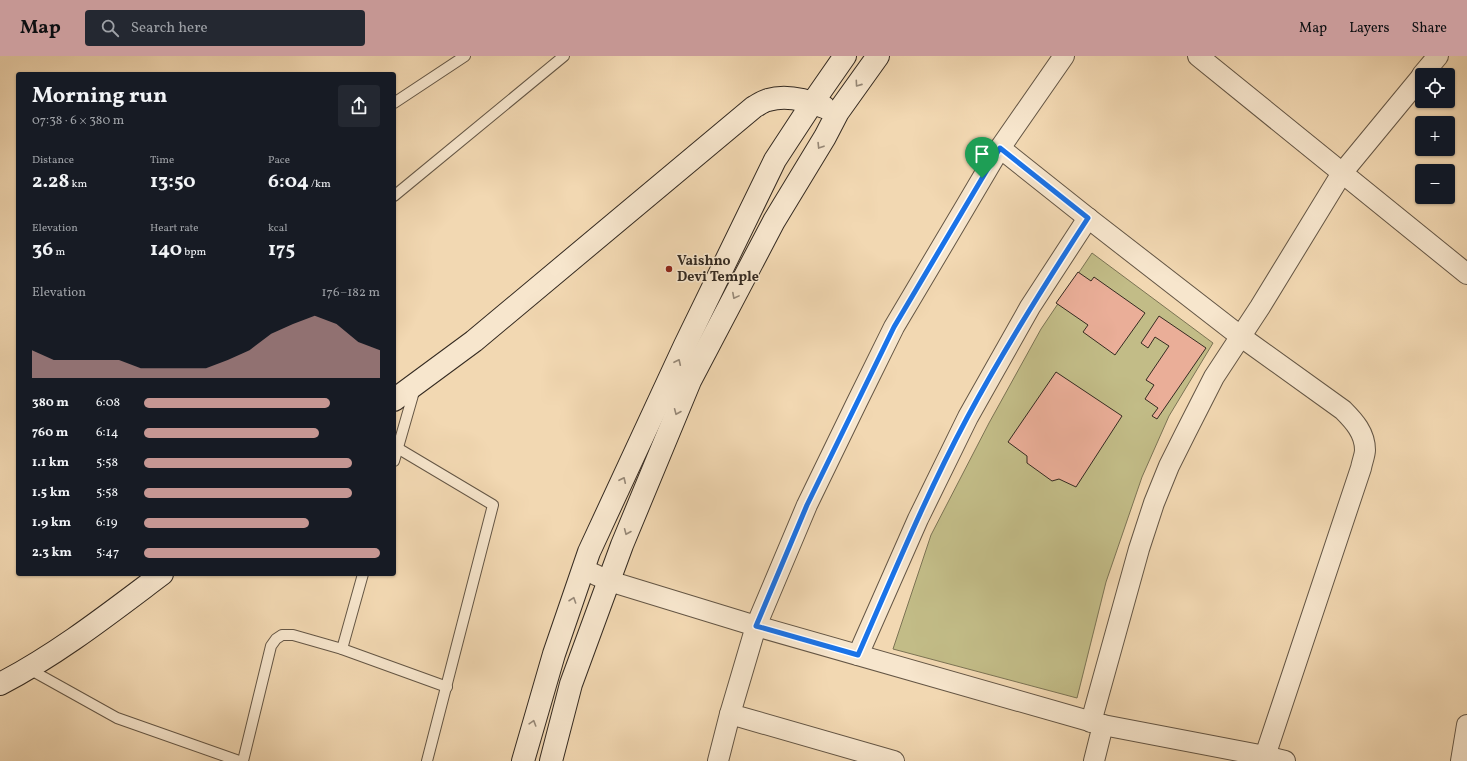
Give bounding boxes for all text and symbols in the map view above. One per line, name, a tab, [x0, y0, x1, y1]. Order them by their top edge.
search box	[85, 10, 365, 46]
text: Map	[20, 15, 61, 41]
icon: search	[99, 17, 121, 39]
text: Search here	[131, 18, 208, 39]
text: Map	[1299, 19, 1327, 38]
text: Layers	[1349, 19, 1389, 38]
text: Share	[1411, 19, 1447, 38]
map controls	[1415, 68, 1455, 204]
button: locate	[1415, 68, 1455, 108]
one-way arrow	[855, 80, 863, 87]
text: Morning run	[32, 81, 167, 112]
button: share	[338, 85, 380, 127]
text: 07:38 · 6 × 380 m	[32, 112, 124, 130]
button: +	[1415, 116, 1455, 156]
pin	[965, 137, 999, 178]
one-way arrow	[817, 142, 824, 149]
icon: arrive	[971, 143, 993, 165]
text: Distance	[32, 153, 74, 168]
text: Time	[150, 153, 174, 168]
text: Pace	[268, 153, 290, 168]
button: −	[1415, 164, 1455, 204]
text: 2.28	[32, 168, 69, 196]
text: 13:50	[150, 168, 196, 196]
text: 6:04	[268, 168, 309, 196]
text: km	[69, 177, 87, 192]
text: /km	[309, 177, 331, 192]
text: Elevation	[32, 221, 78, 236]
text: Heart rate	[150, 221, 199, 236]
text: kcal	[268, 221, 288, 236]
text: 36	[32, 236, 53, 264]
text: 140	[150, 236, 182, 264]
text: 175	[268, 236, 295, 264]
text: m	[53, 245, 65, 260]
text: bpm	[182, 245, 206, 260]
place label: Vaishno Devi Temple	[677, 252, 759, 287]
marker: Vaishno Devi Temple	[664, 264, 674, 274]
text: Elevation	[32, 284, 86, 302]
text: 176–182 m	[322, 284, 380, 302]
one-way arrow	[732, 292, 739, 299]
one-way arrow	[673, 359, 681, 366]
text: 380 m	[32, 394, 69, 412]
text: 6:08	[96, 394, 120, 412]
one-way arrow	[674, 409, 682, 416]
text: 760 m	[32, 424, 68, 442]
text: 6:14	[96, 424, 118, 442]
text: 1.1 km	[32, 454, 69, 472]
text: 5:58	[96, 454, 118, 472]
one-way arrow	[618, 477, 626, 484]
text: 1.5 km	[32, 484, 70, 502]
text: 5:58	[96, 484, 118, 502]
text: 1.9 km	[32, 514, 71, 532]
text: 6:19	[96, 514, 117, 532]
one-way arrow	[624, 529, 632, 536]
text: 2.3 km	[32, 544, 72, 562]
text: 5:47	[96, 544, 119, 562]
one-way arrow	[568, 596, 577, 603]
one-way arrow	[528, 720, 537, 727]

